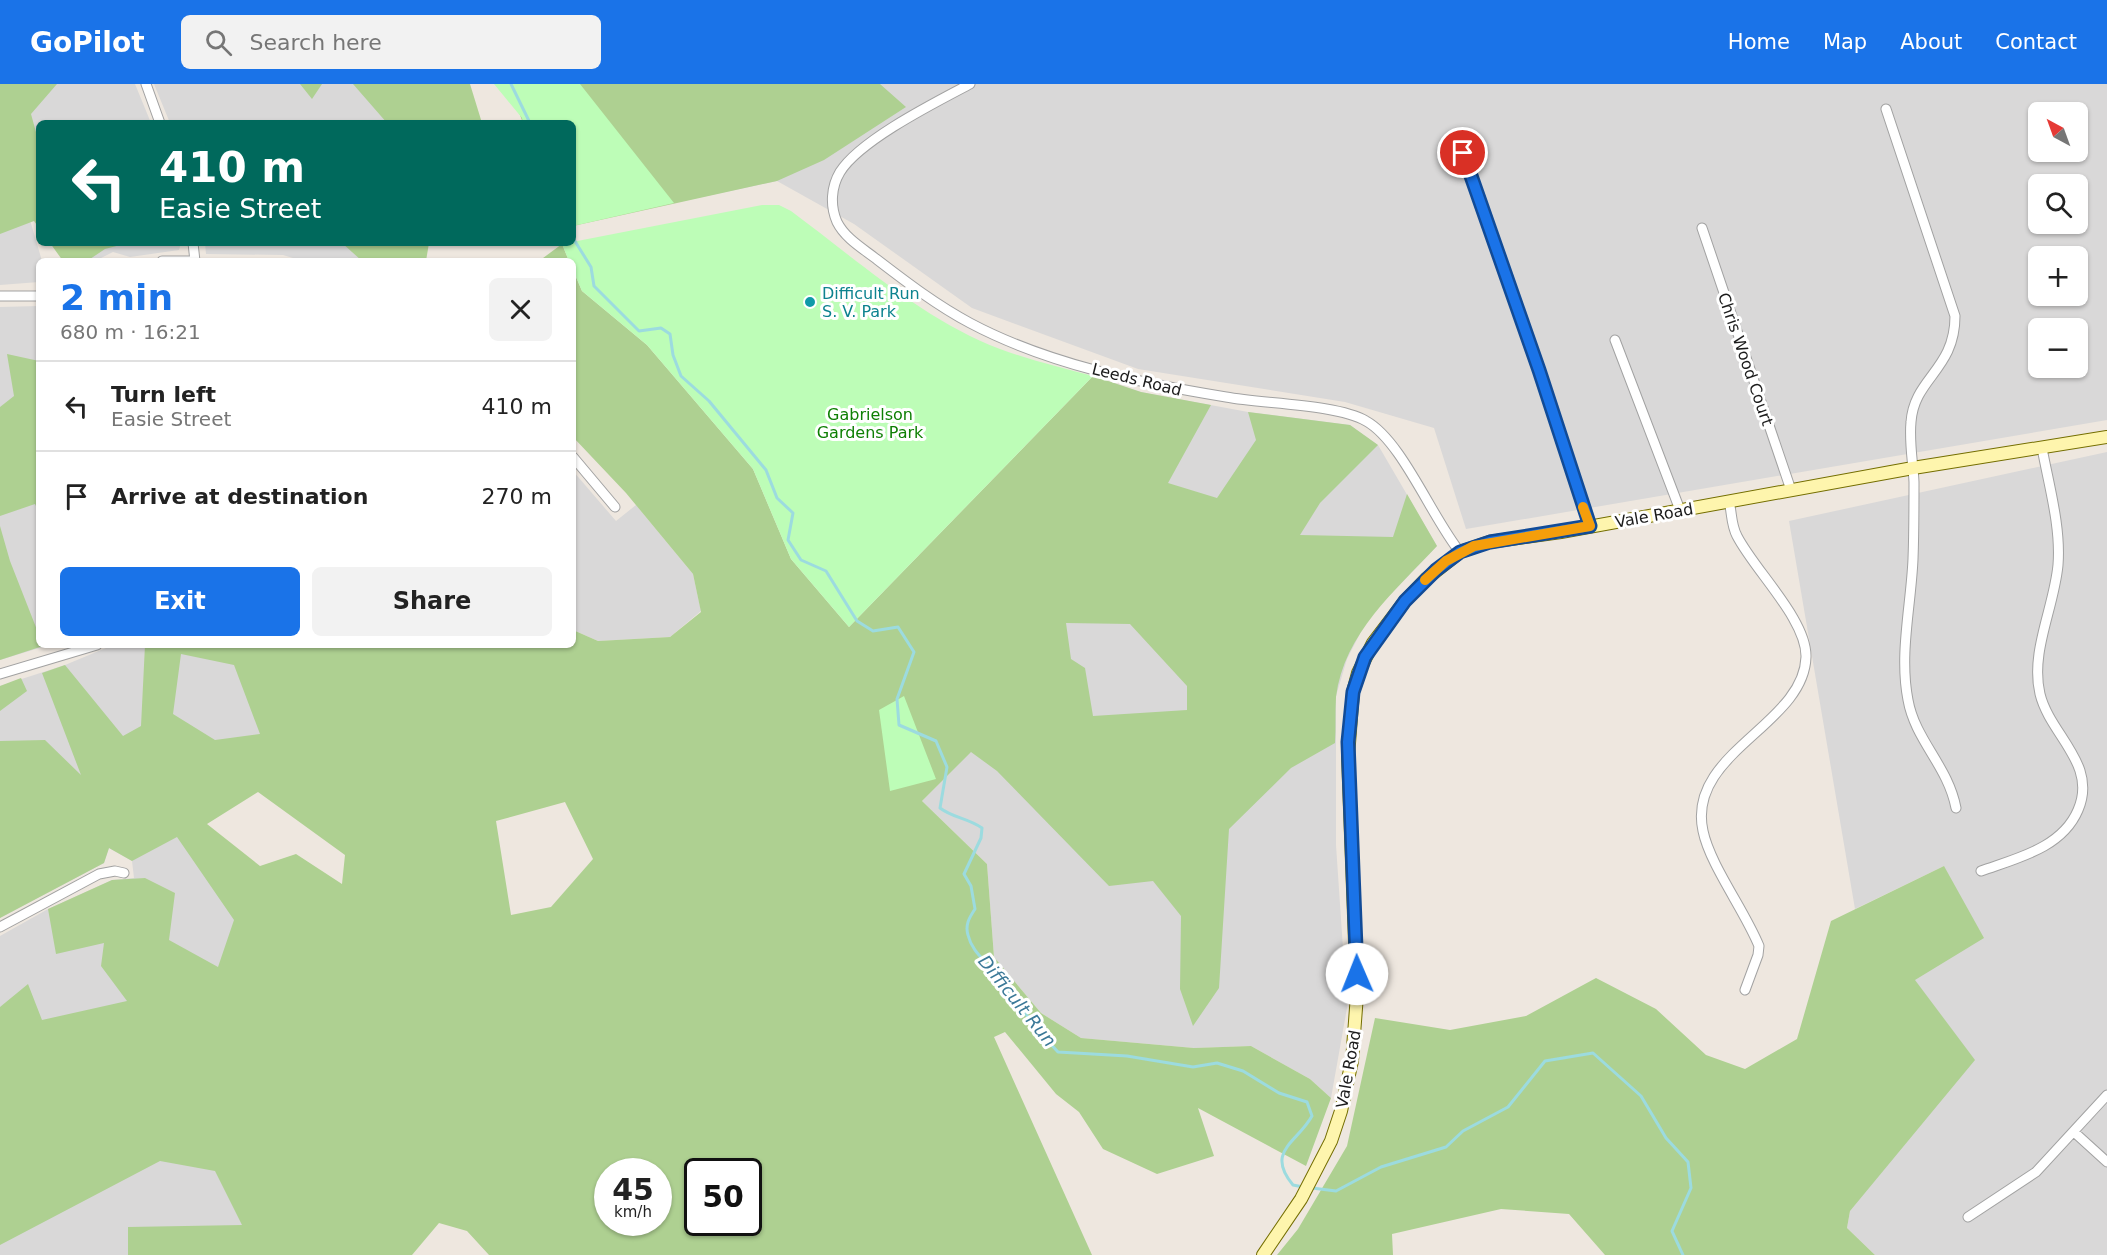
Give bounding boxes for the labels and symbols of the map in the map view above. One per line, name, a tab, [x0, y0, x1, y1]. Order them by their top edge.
north arrow	[2028, 102, 2088, 162]
pin	[1437, 127, 1488, 178]
place label: Difficult Run S. V. Park	[822, 284, 920, 321]
street label: Chris Wood Court	[1714, 290, 1777, 428]
marker: Difficult Run S. V. Park	[803, 295, 817, 309]
street label: Leeds Road	[1090, 359, 1184, 400]
park label: Gabrielson Gardens Park	[817, 405, 924, 442]
street label: Vale Road	[1614, 499, 1695, 532]
position arrow	[1325, 942, 1389, 1006]
water label: Difficult Run	[974, 951, 1061, 1051]
street label: Vale Road	[1332, 1029, 1365, 1110]
speed limit sign: 50	[684, 1158, 762, 1236]

